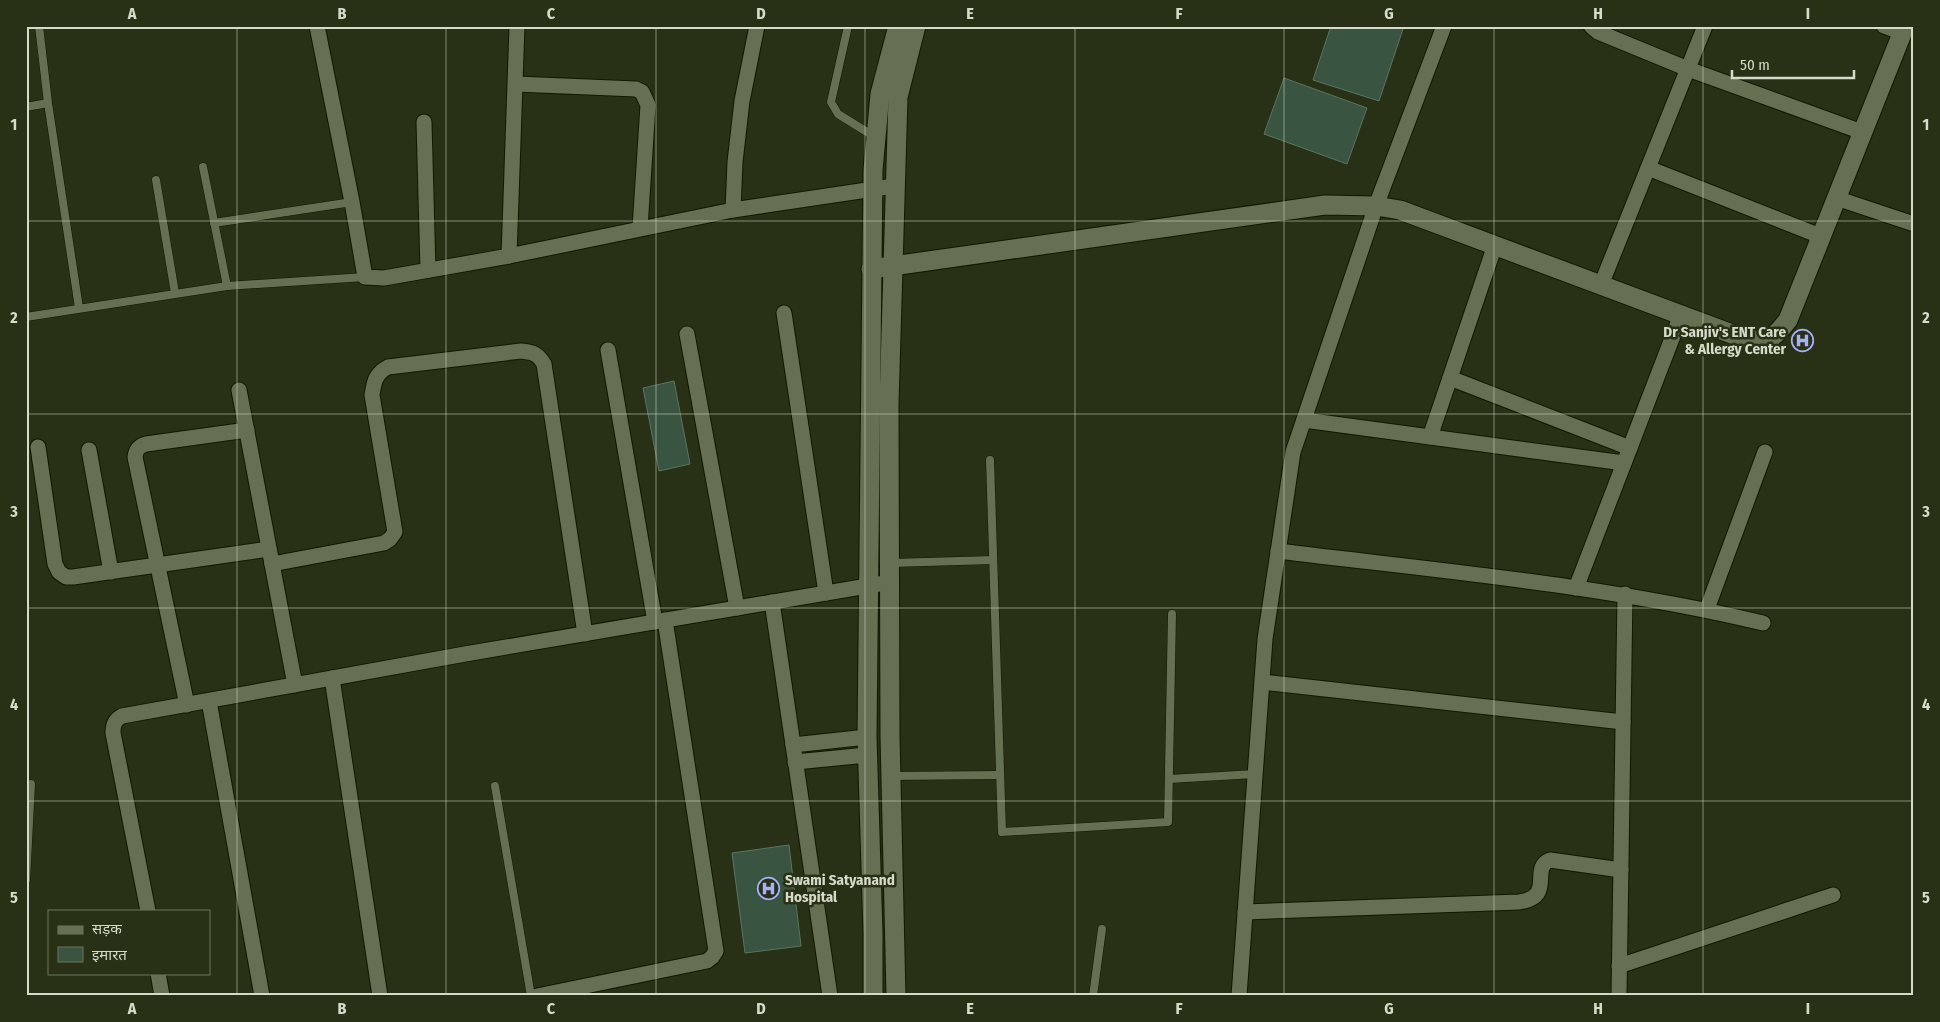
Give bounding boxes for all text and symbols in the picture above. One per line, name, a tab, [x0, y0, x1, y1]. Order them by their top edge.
text: A	[127, 4, 137, 23]
text: B	[338, 4, 347, 23]
text: C	[547, 4, 556, 23]
text: D	[756, 4, 766, 23]
text: E	[966, 4, 974, 23]
text: F	[1175, 4, 1183, 23]
text: G	[1384, 4, 1394, 23]
text: H	[1593, 4, 1603, 23]
text: I	[1806, 4, 1810, 23]
scale bar	[1732, 48, 1855, 80]
text: 50 m	[1740, 56, 1770, 74]
text: 1	[11, 115, 17, 134]
text: 1	[1923, 115, 1929, 134]
text: 2	[9, 308, 18, 327]
text: 2	[1921, 308, 1930, 327]
place label: Dr Sanjiv's ENT Care & Allergy Center	[1663, 323, 1786, 358]
hospital icon: Dr Sanjiv's ENT Care & Allergy Center	[1790, 329, 1814, 353]
text: 3	[9, 502, 18, 521]
text: 3	[1921, 502, 1930, 521]
text: 4	[10, 695, 18, 714]
text: 4	[1922, 695, 1930, 714]
place label: Swami Satyanand Hospital	[785, 871, 895, 906]
hospital icon: Swami Satyanand Hospital	[757, 877, 781, 901]
text: 5	[10, 888, 18, 907]
text: 5	[1922, 888, 1930, 907]
legend	[48, 910, 210, 974]
text: सड़क	[92, 920, 122, 938]
text: इमारत	[92, 946, 127, 964]
text: A	[127, 999, 137, 1018]
text: B	[338, 999, 347, 1018]
text: C	[547, 999, 556, 1018]
text: D	[756, 999, 766, 1018]
text: E	[966, 999, 974, 1018]
text: F	[1175, 999, 1183, 1018]
text: G	[1384, 999, 1394, 1018]
text: H	[1593, 999, 1603, 1018]
text: I	[1806, 999, 1810, 1018]

